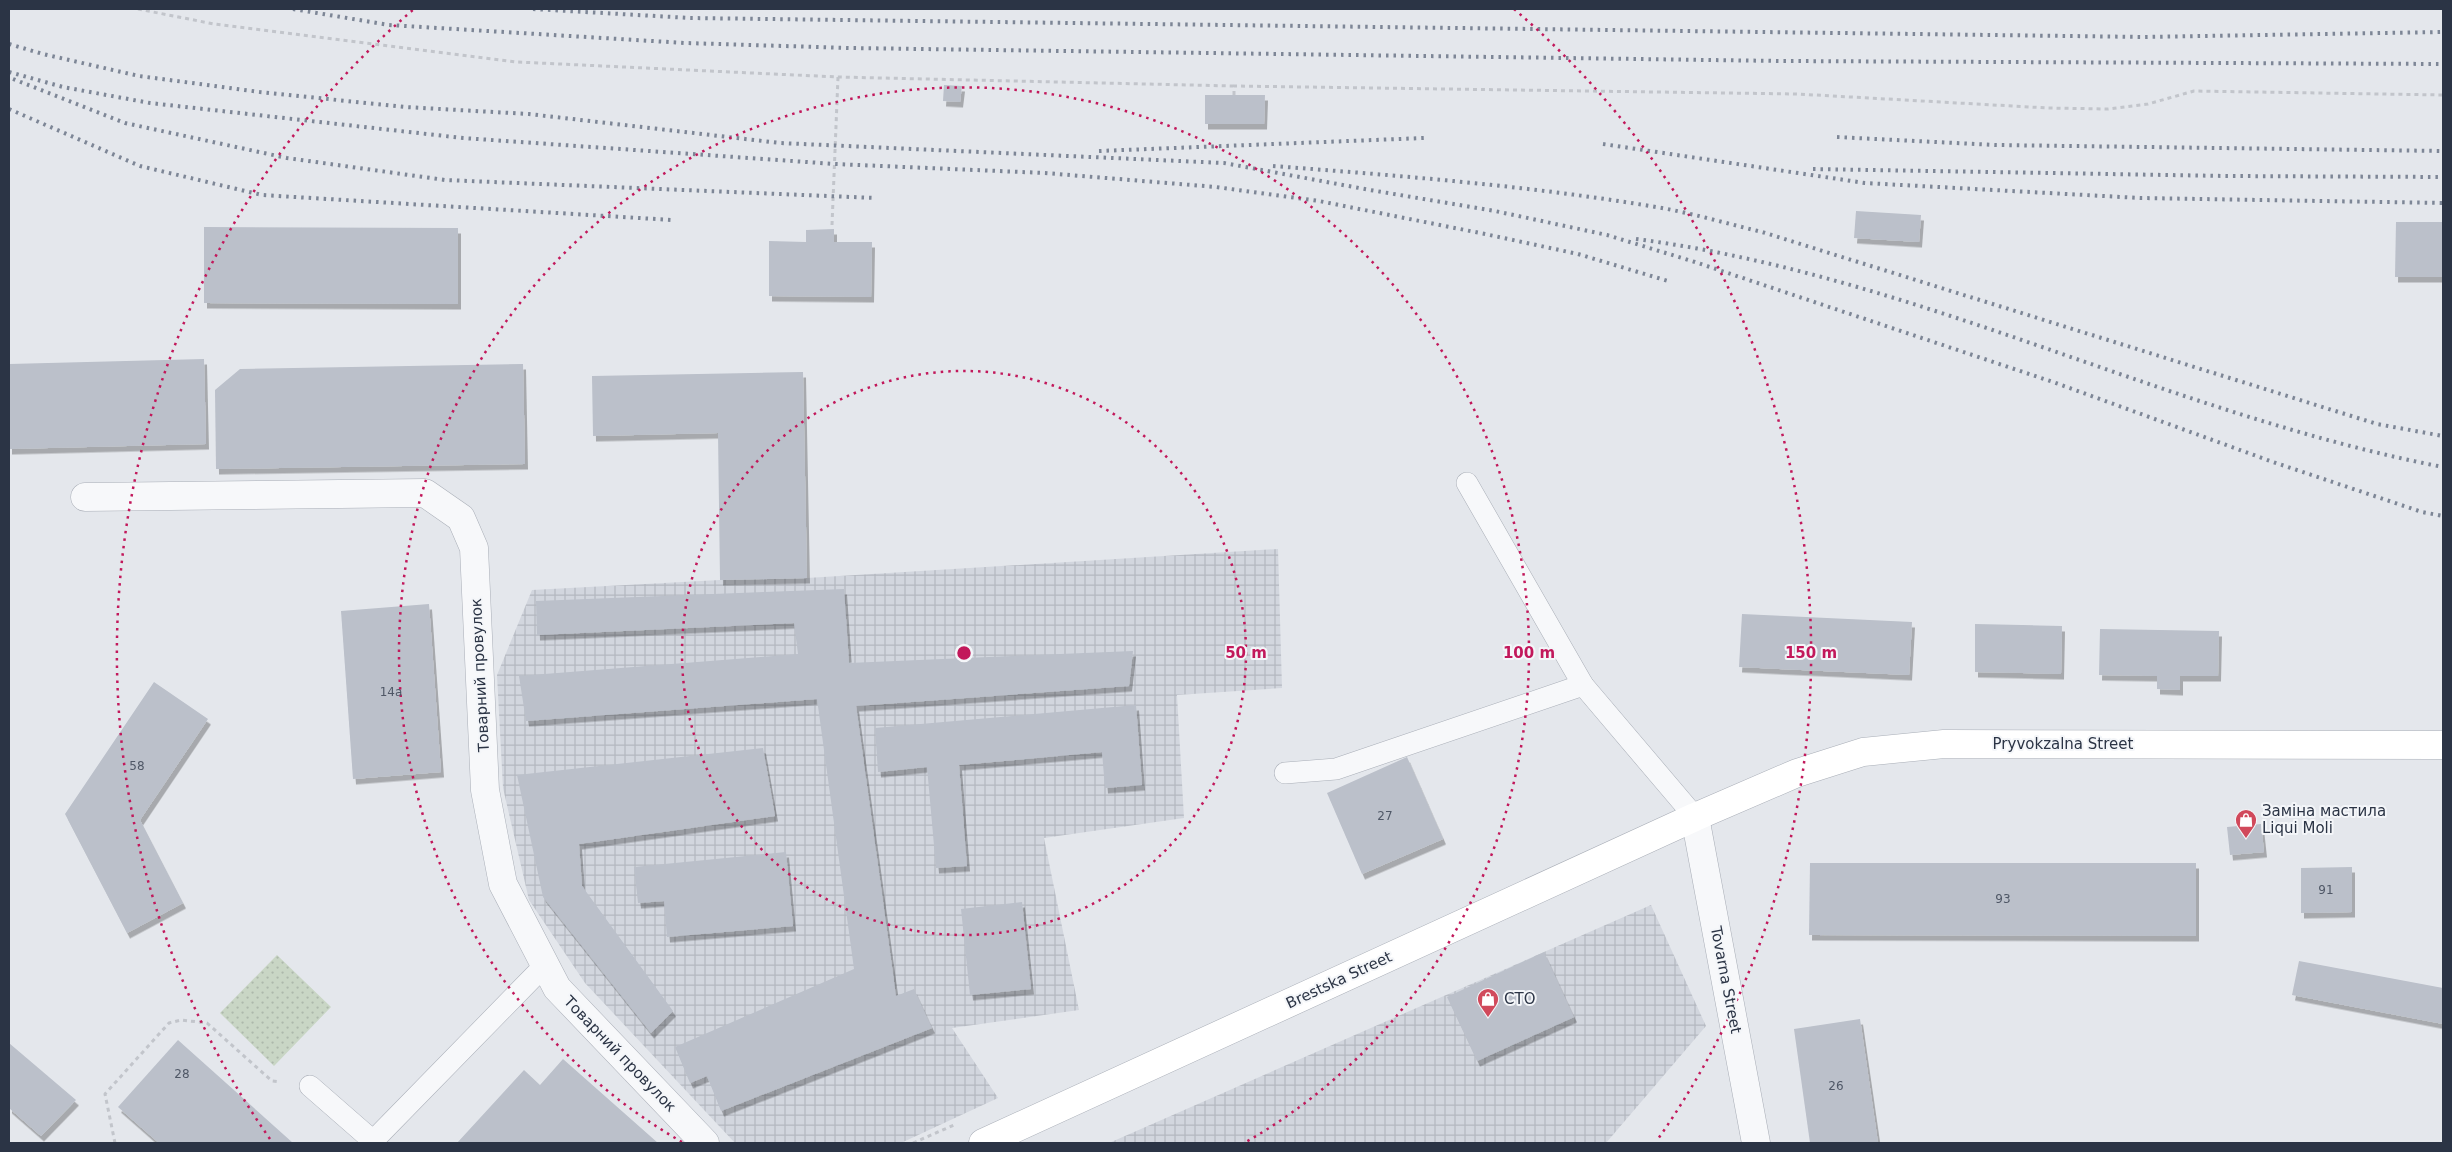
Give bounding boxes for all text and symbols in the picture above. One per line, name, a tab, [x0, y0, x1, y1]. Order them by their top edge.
street label: Товарний провулок	[467, 598, 493, 753]
centre of rings	[955, 644, 973, 662]
text: 50 m	[1225, 644, 1267, 662]
text: 100 m	[1503, 644, 1555, 662]
text: 150 m	[1785, 644, 1837, 662]
house number: 14а	[380, 685, 402, 699]
street label: Pryvokzalna Street	[1993, 735, 2134, 753]
house number: 58	[129, 759, 145, 773]
place label: Заміна мастила Liqui Moli	[2262, 802, 2386, 837]
shop icon: Заміна мастила Liqui Moli	[2234, 808, 2258, 839]
house number: 27	[1377, 809, 1393, 823]
house number: 91	[2318, 883, 2334, 897]
house number: 93	[1995, 892, 2011, 906]
street label: Tovarna Street	[1707, 924, 1745, 1035]
street label: Brestska Street	[1283, 948, 1395, 1012]
shop icon: СТО	[1476, 987, 1500, 1018]
place label: СТО	[1504, 990, 1535, 1008]
street label: Товарний провулок	[559, 992, 680, 1116]
house number: 28	[174, 1067, 190, 1081]
house number: 26	[1828, 1079, 1844, 1093]

